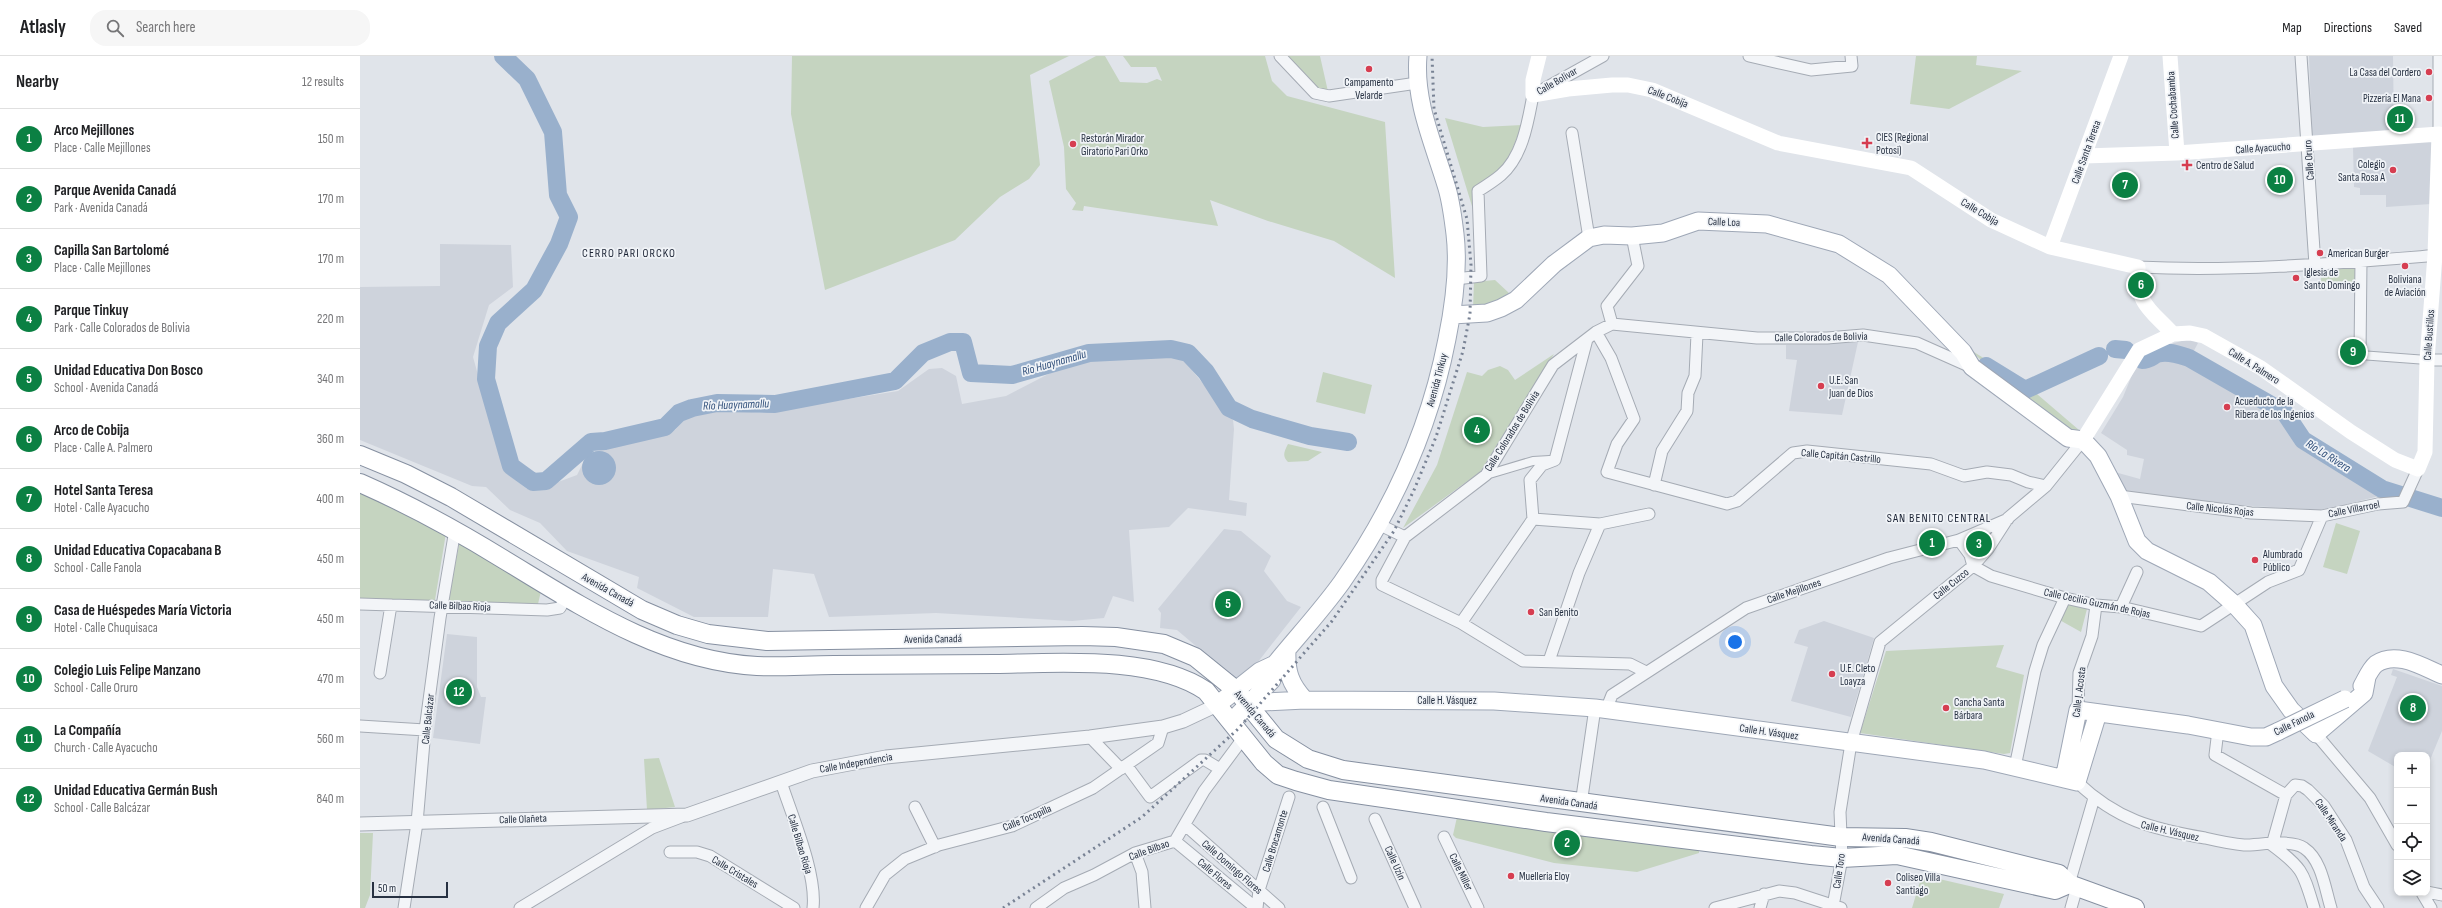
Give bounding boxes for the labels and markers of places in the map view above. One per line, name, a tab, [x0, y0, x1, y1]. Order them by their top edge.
marker: Campamento Velarde	[1364, 64, 1374, 74]
place label: La Casa del Cordero	[2350, 66, 2421, 79]
marker: La Casa del Cordero	[2424, 67, 2434, 77]
place label: Campamento Velarde	[1344, 76, 1394, 102]
place label: Pizzería El Mana	[2363, 92, 2421, 105]
marker: Pizzería El Mana	[2424, 93, 2434, 103]
pin: 11	[2387, 104, 2413, 134]
place label: CIES (Regional Potosi)	[1876, 131, 1928, 157]
place label: Restorán Mirador Giratorio Pari Orko	[1081, 132, 1148, 158]
marker: CIES (Regional Potosi)	[1861, 137, 1873, 149]
marker: Restorán Mirador Giratorio Pari Orko	[1068, 139, 1078, 149]
place label: Colegio Santa Rosa A	[2338, 158, 2385, 184]
marker: Centro de Salud	[2181, 159, 2193, 171]
place label: Centro de Salud	[2196, 159, 2254, 172]
pin: 10	[2267, 165, 2293, 195]
marker: Colegio Santa Rosa A	[2388, 165, 2398, 175]
pin: 7	[2112, 170, 2138, 200]
place label: American Burger	[2327, 247, 2389, 260]
marker: American Burger	[2315, 248, 2325, 258]
marker: Boliviana de Aviación	[2400, 261, 2410, 271]
place label: Iglesia de Santo Domingo	[2304, 266, 2360, 292]
pin: 6	[2128, 270, 2154, 300]
marker: Iglesia de Santo Domingo	[2291, 273, 2301, 283]
place label: Boliviana de Aviación	[2384, 273, 2426, 299]
pin: 9	[2340, 337, 2366, 367]
place label: U.E. San Juan de Dios	[1828, 374, 1873, 400]
marker: U.E. San Juan de Dios	[1816, 381, 1826, 391]
place label: Acueducto de la Ribera de los Ingenios	[2234, 395, 2314, 421]
marker: Acueducto de la Ribera de los Ingenios	[2222, 402, 2232, 412]
pin: 4	[1464, 415, 1490, 445]
pin: 1	[1919, 528, 1945, 558]
pin: 3	[1966, 529, 1992, 559]
place label: Alumbrado Público	[2262, 548, 2303, 574]
marker: Alumbrado Público	[2250, 555, 2260, 565]
pin: 5	[1215, 589, 1241, 619]
place label: San Benito	[1539, 606, 1579, 619]
marker: San Benito	[1526, 607, 1536, 617]
place label: U.E. Cleto Loayza	[1840, 662, 1876, 688]
marker: U.E. Cleto Loayza	[1827, 669, 1837, 679]
pin: 12	[446, 677, 472, 707]
pin: 8	[2400, 693, 2426, 723]
place label: Cancha Santa Bárbara	[1954, 696, 2004, 722]
marker: Cancha Santa Bárbara	[1941, 703, 1951, 713]
pin: 2	[1554, 828, 1580, 858]
place label: Muelleria Eloy	[1519, 870, 1570, 883]
marker: Muelleria Eloy	[1506, 871, 1516, 881]
place label: Coliseo Villa Santiago	[1896, 871, 1940, 897]
marker: Coliseo Villa Santiago	[1883, 878, 1893, 888]

